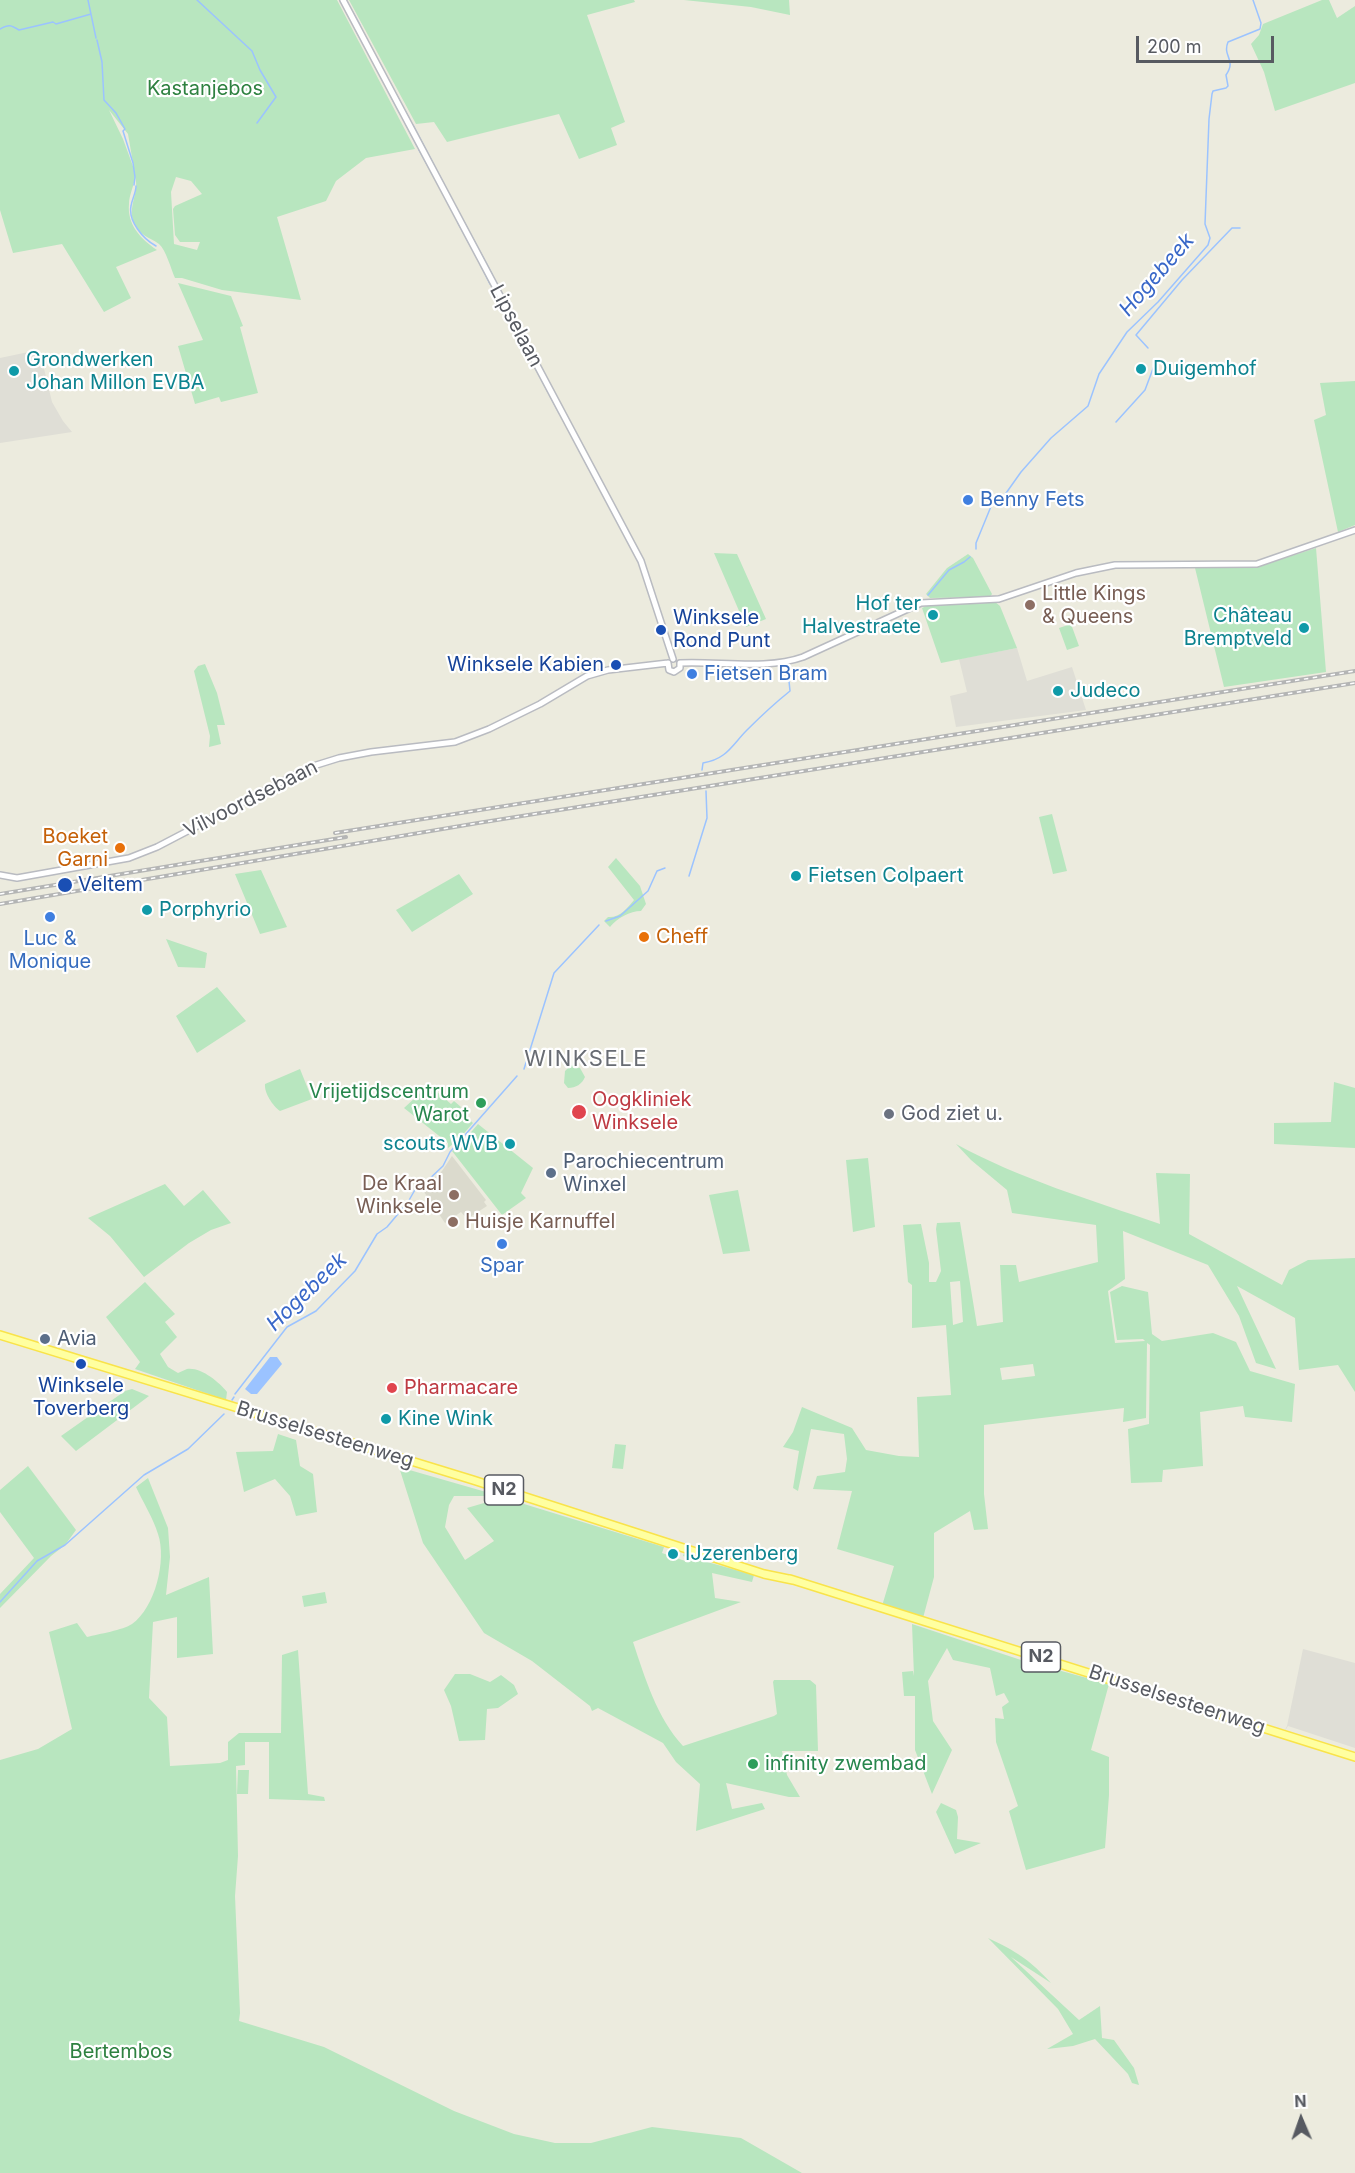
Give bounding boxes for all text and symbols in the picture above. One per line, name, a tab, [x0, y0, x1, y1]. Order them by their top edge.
scale bar	[1139, 24, 1277, 62]
text: 200 m	[1147, 36, 1202, 57]
park label: Kastanjebos	[147, 77, 263, 101]
water label: Hogebeek	[1114, 228, 1200, 322]
street label: Lipselaan	[484, 281, 548, 371]
place label: Grondwerken Johan Millon EVBA	[26, 348, 205, 395]
place label: Duigemhof	[1153, 357, 1257, 381]
marker: Duigemhof	[1134, 362, 1148, 376]
marker: Grondwerken Johan Millon EVBA	[7, 364, 21, 378]
place label: Benny Fets	[980, 488, 1085, 512]
marker: Benny Fets	[961, 493, 975, 507]
place label: Little Kings & Queens	[1042, 582, 1146, 629]
place label: Hof ter Halvestraete	[802, 592, 921, 639]
marker: Little Kings & Queens	[1023, 598, 1037, 612]
place label: Château Bremptveld	[1184, 604, 1292, 651]
place label: Winksele Rond Punt	[673, 606, 770, 653]
marker: Hof ter Halvestraete	[926, 608, 940, 622]
marker: Château Bremptveld	[1297, 621, 1311, 635]
marker: Winksele Rond Punt	[654, 623, 668, 637]
place label: Winksele Kabien	[447, 653, 604, 677]
marker: Winksele Kabien	[609, 658, 623, 672]
place label: Fietsen Bram	[704, 662, 828, 686]
marker: Fietsen Bram	[685, 667, 699, 681]
place label: Judeco	[1070, 679, 1141, 703]
marker: Judeco	[1051, 684, 1065, 698]
street label: Vilvoordsebaan	[180, 755, 322, 843]
place label: Boeket Garni	[43, 825, 108, 872]
marker: Boeket Garni	[113, 841, 127, 855]
place label: Fietsen Colpaert	[808, 864, 963, 888]
marker: Fietsen Colpaert	[789, 869, 803, 883]
place label: Veltem	[78, 873, 143, 897]
marker: Veltem	[56, 876, 74, 894]
place label: Porphyrio	[159, 898, 251, 922]
marker: Porphyrio	[140, 903, 154, 917]
marker: Luc & Monique	[43, 910, 57, 924]
place label: Cheff	[656, 925, 708, 949]
place label: Luc & Monique	[9, 927, 91, 974]
marker: Cheff	[637, 930, 651, 944]
district label: WINKSELE	[524, 1046, 648, 1072]
place label: Vrijetijdscentrum Warot	[309, 1080, 469, 1127]
place label: Oogkliniek Winksele	[592, 1088, 692, 1135]
marker: Vrijetijdscentrum Warot	[474, 1096, 488, 1110]
place label: God ziet u.	[901, 1102, 1003, 1126]
marker: Oogkliniek Winksele	[570, 1103, 588, 1121]
marker: God ziet u.	[882, 1107, 896, 1121]
place label: scouts WVB	[383, 1132, 498, 1156]
marker: scouts WVB	[503, 1137, 517, 1151]
place label: Parochiecentrum Winxel	[563, 1150, 724, 1197]
marker: Parochiecentrum Winxel	[544, 1166, 558, 1180]
place label: De Kraal Winksele	[356, 1172, 442, 1219]
marker: De Kraal Winksele	[447, 1188, 461, 1202]
place label: Huisje Karnuffel	[465, 1210, 615, 1234]
marker: Huisje Karnuffel	[446, 1215, 460, 1229]
marker: Spar	[495, 1237, 509, 1251]
water label: Hogebeek	[262, 1248, 352, 1336]
place label: Spar	[480, 1254, 524, 1278]
place label: Avia	[57, 1327, 97, 1351]
marker: Avia	[38, 1332, 52, 1346]
marker: Winksele Toverberg	[74, 1357, 88, 1371]
place label: Winksele Toverberg	[33, 1374, 129, 1421]
place label: Pharmacare	[404, 1376, 518, 1400]
marker: Pharmacare	[385, 1381, 399, 1395]
street label: Brusselsesteenweg	[233, 1397, 417, 1473]
place label: Kine Wink	[398, 1407, 493, 1431]
marker: Kine Wink	[379, 1412, 393, 1426]
road number: N2	[484, 1475, 524, 1505]
place label: IJzerenberg	[685, 1542, 798, 1566]
marker: IJzerenberg	[666, 1547, 680, 1561]
road number: N2	[1022, 1642, 1060, 1672]
street label: Brusselsesteenweg	[1086, 1660, 1268, 1740]
place label: infinity zwembad	[765, 1752, 927, 1776]
marker: infinity zwembad	[746, 1757, 760, 1771]
park label: Bertembos	[70, 2040, 172, 2064]
north arrow	[1271, 2089, 1331, 2149]
text: N	[1294, 2091, 1307, 2111]

